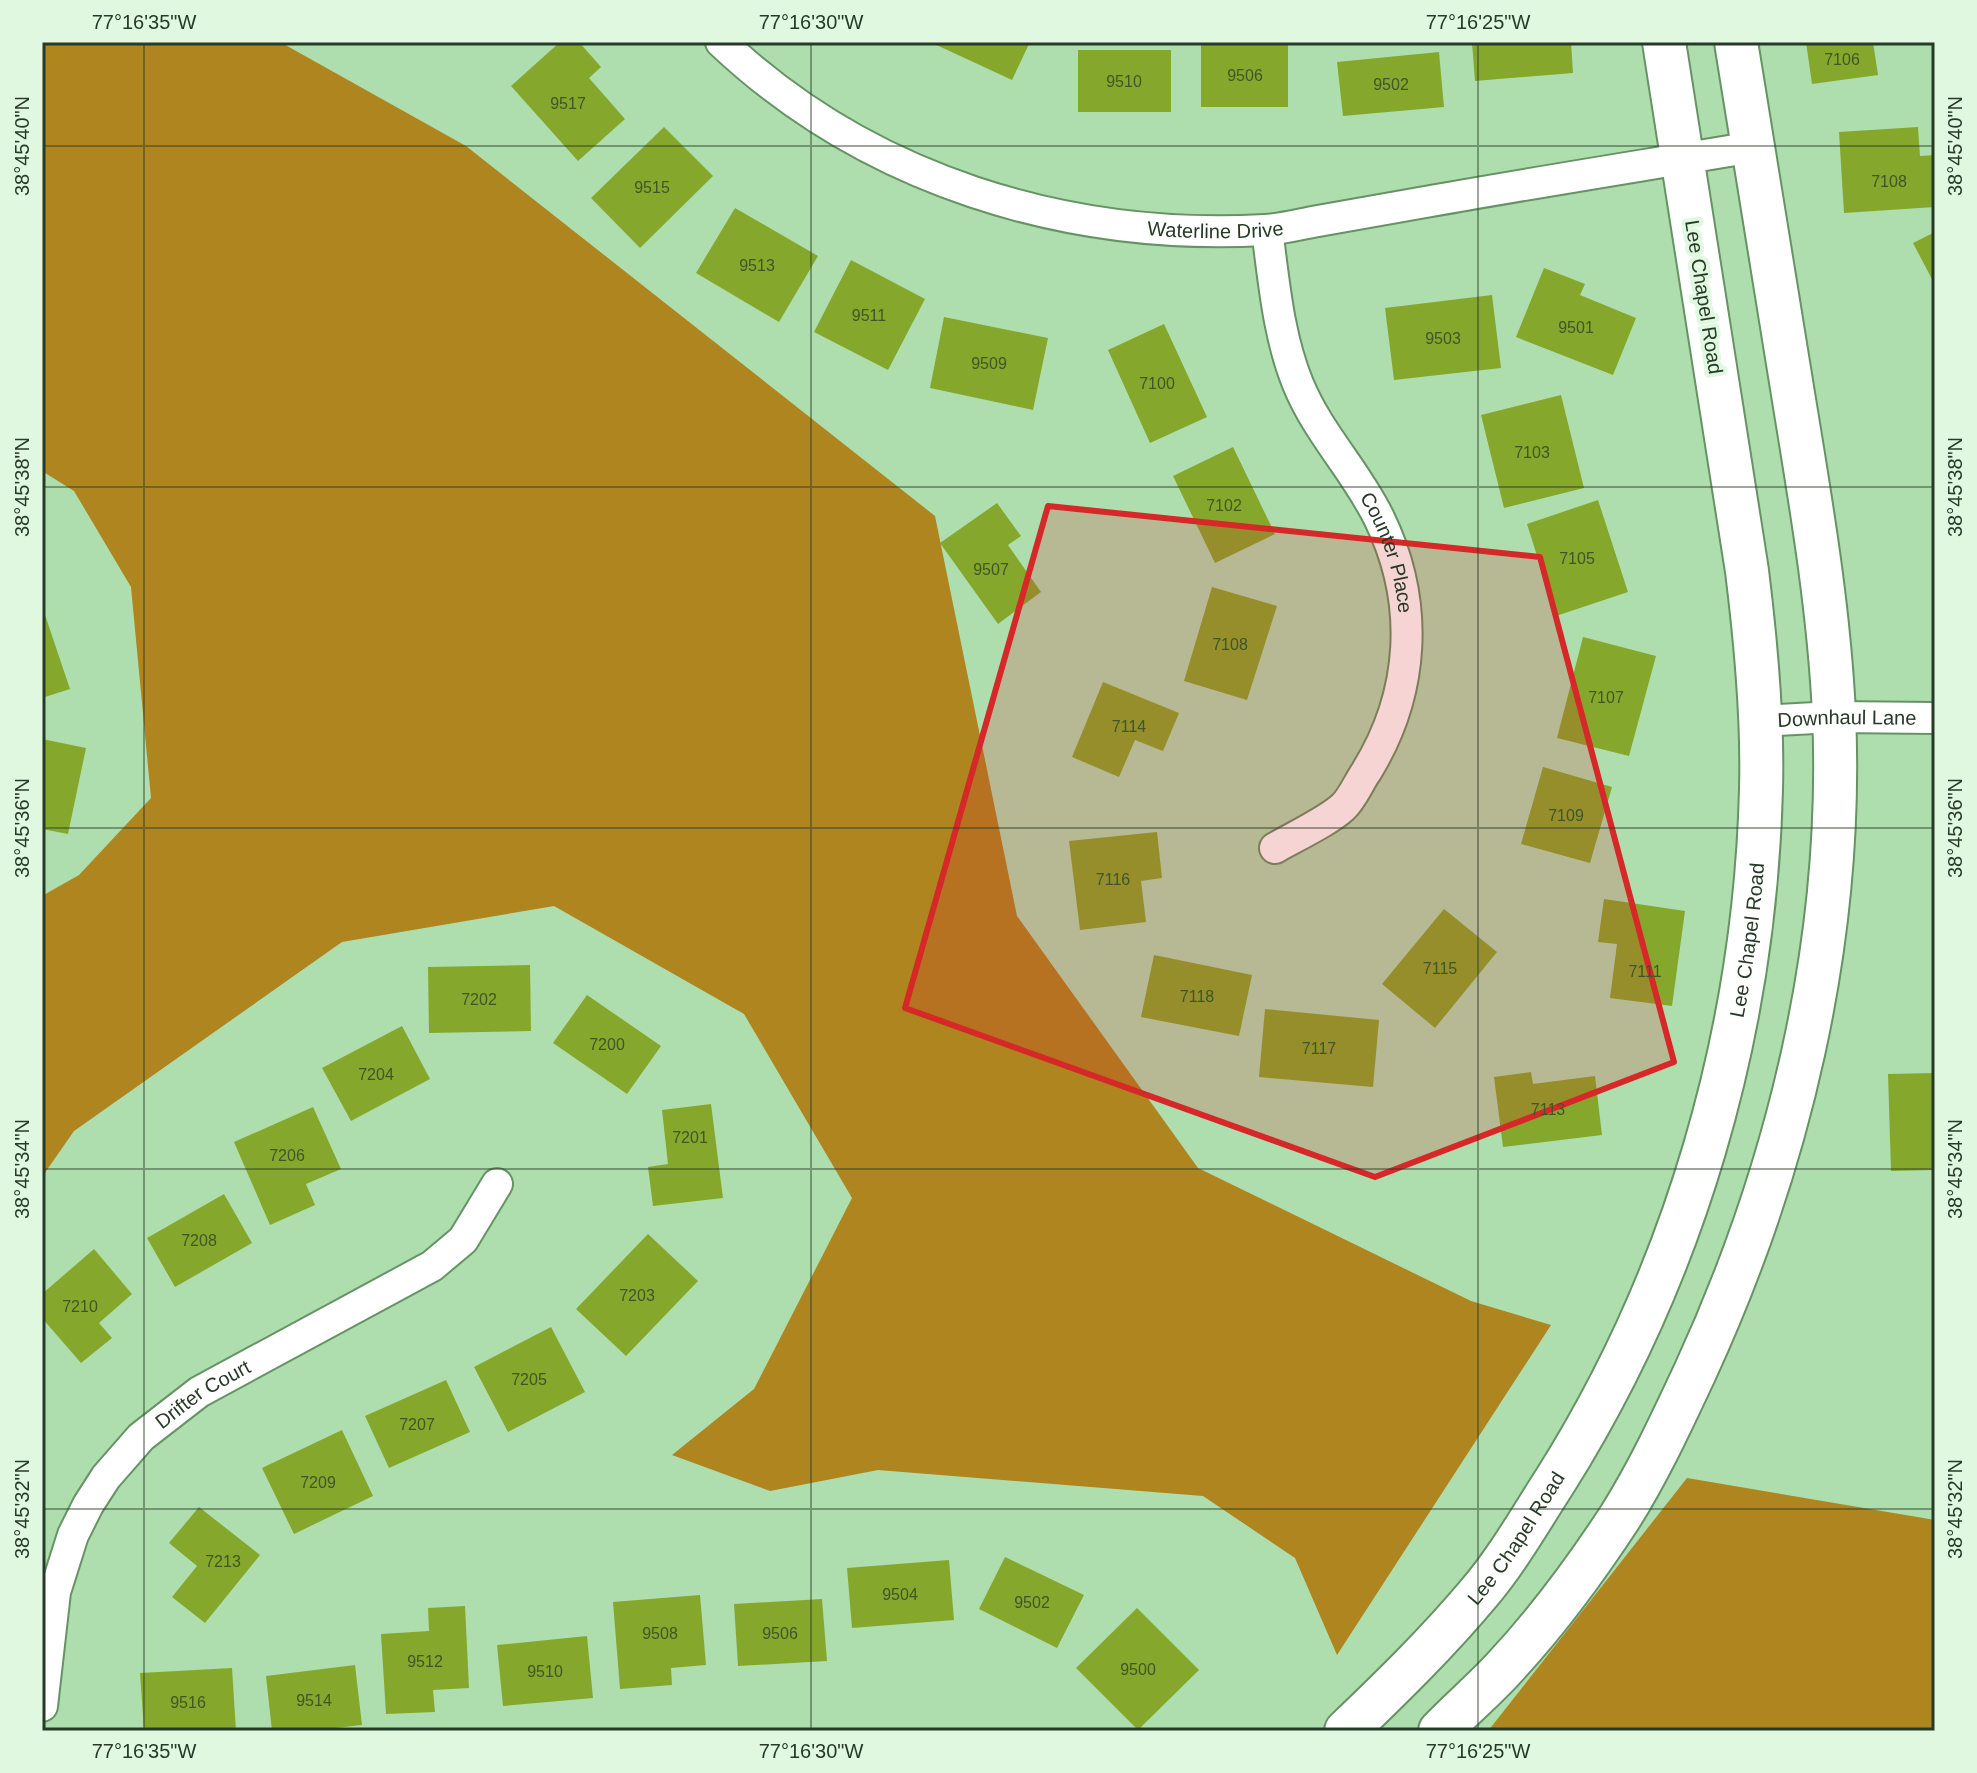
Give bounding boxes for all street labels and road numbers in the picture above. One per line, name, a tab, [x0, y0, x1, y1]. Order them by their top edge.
street label: Waterline Drive	[1147, 217, 1285, 242]
street label: Lee Chapel Road	[1681, 218, 1727, 376]
street label: Counter Place	[1356, 488, 1417, 614]
street label: Downhaul Lane	[1777, 706, 1917, 731]
street label: Lee Chapel Road	[1726, 862, 1768, 1019]
street label: Drifter Court	[151, 1355, 254, 1433]
street label: Lee Chapel Road	[1463, 1468, 1569, 1609]

